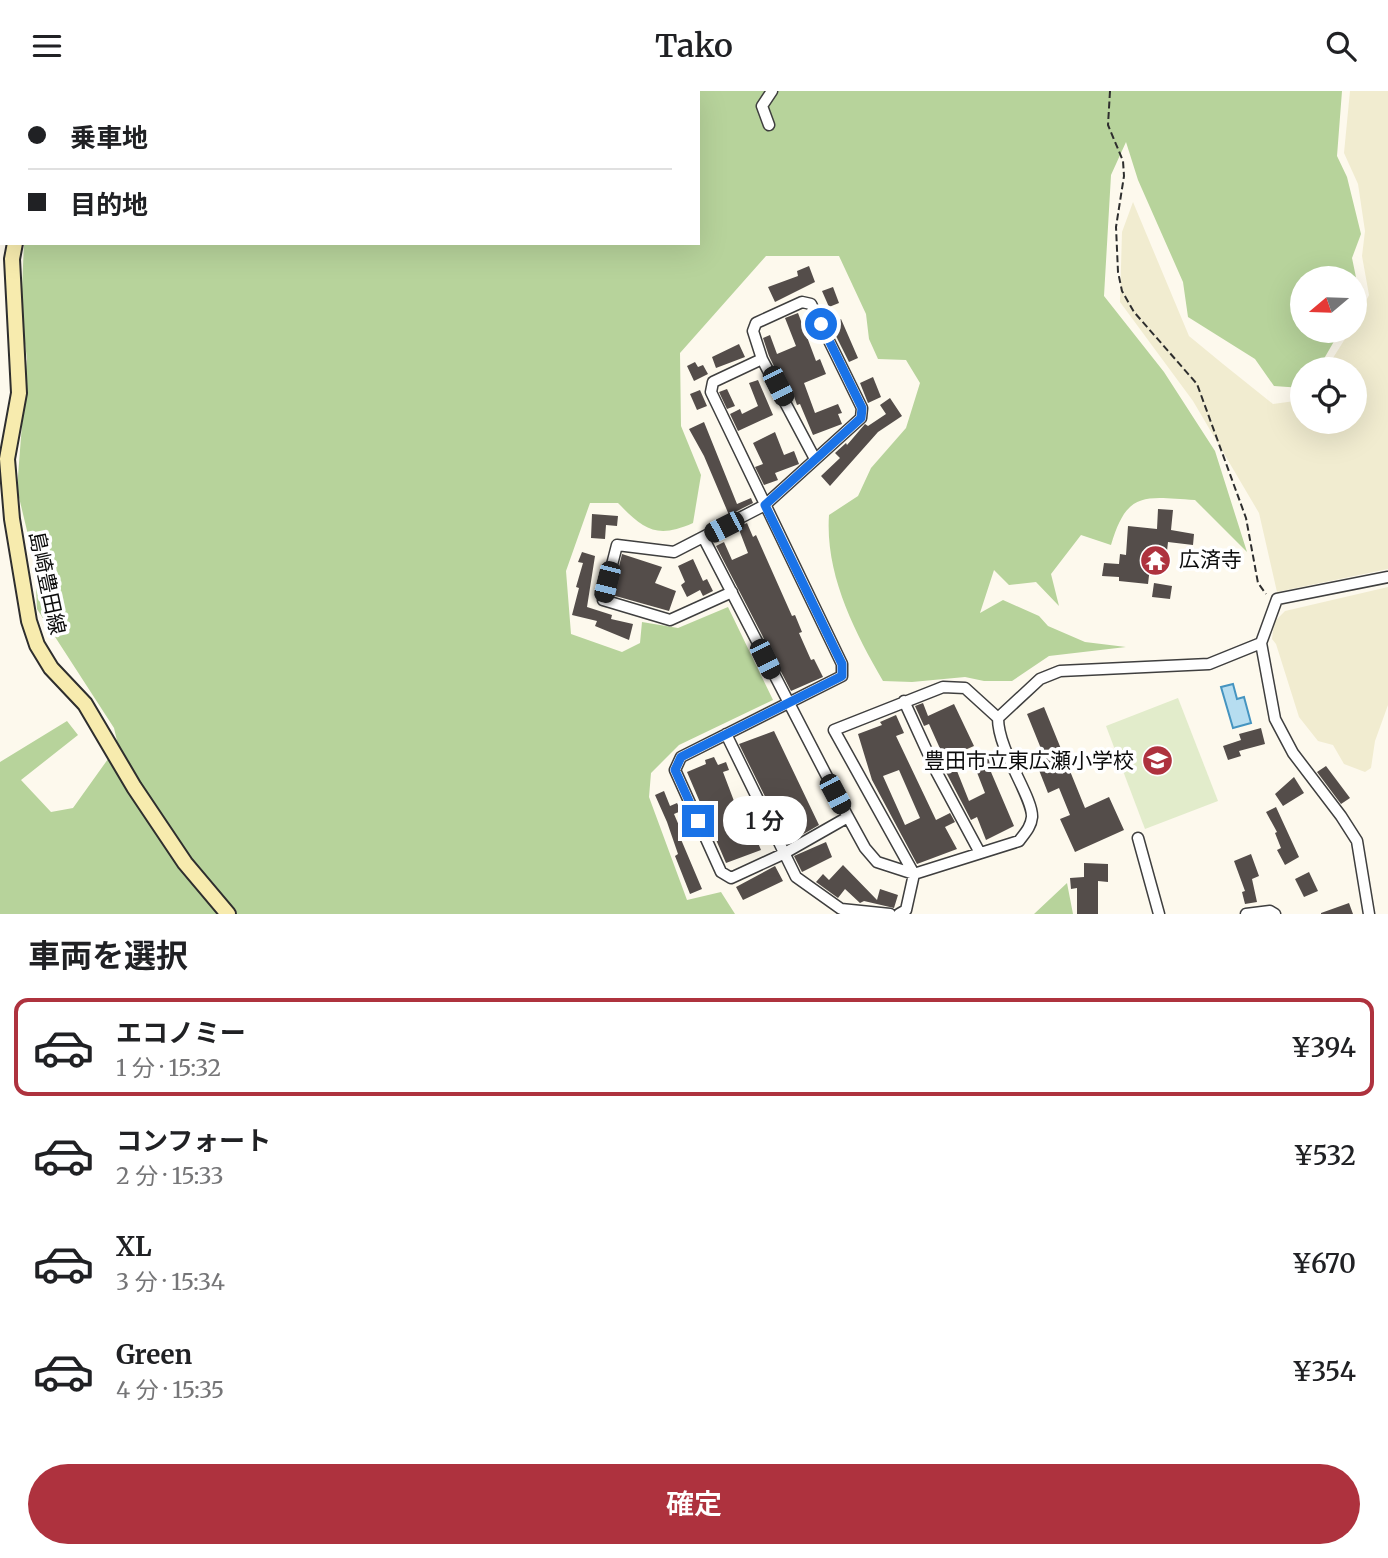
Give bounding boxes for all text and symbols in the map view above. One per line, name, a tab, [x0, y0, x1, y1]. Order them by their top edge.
text: Tako	[655, 26, 733, 66]
icon: menu	[28, 27, 66, 65]
icon: search	[1322, 27, 1360, 65]
text: 乗車地	[70, 121, 148, 154]
text: 目的地	[70, 188, 148, 221]
north arrow	[1290, 266, 1367, 343]
map controls	[1290, 266, 1367, 434]
route start	[805, 308, 837, 340]
button: locate	[1290, 357, 1367, 434]
car	[760, 363, 797, 409]
car	[701, 508, 748, 546]
street label: 島崎豊田線	[23, 529, 72, 637]
temple icon: 広済寺	[1139, 543, 1173, 577]
place label: 広済寺	[1179, 546, 1242, 573]
car	[592, 559, 623, 605]
car	[747, 636, 784, 682]
school or university icon: 豊田市立東広瀬小学校	[1140, 744, 1174, 778]
place label: 豊田市立東広瀬小学校	[924, 747, 1134, 774]
car	[816, 771, 855, 817]
callout: 1 分	[722, 797, 806, 845]
route end	[682, 805, 714, 837]
text: 1 分	[746, 806, 784, 835]
text: 車両を選択	[28, 936, 188, 976]
icon: car	[32, 1016, 95, 1079]
text: エコノミー	[116, 1016, 246, 1049]
text: ¥394	[1291, 1031, 1356, 1064]
text: 1 分 · 15:32	[116, 1053, 221, 1082]
icon: car	[32, 1124, 95, 1187]
text: コンフォート	[116, 1124, 271, 1157]
text: ¥532	[1293, 1139, 1356, 1172]
text: 2 分 · 15:33	[116, 1161, 224, 1190]
text: XL	[116, 1230, 152, 1263]
icon: car	[32, 1232, 95, 1295]
text: ¥670	[1292, 1247, 1356, 1280]
text: 3 分 · 15:34	[116, 1267, 225, 1296]
text: Green	[116, 1338, 192, 1371]
icon: car	[32, 1340, 95, 1403]
text: ¥354	[1292, 1355, 1356, 1388]
text: 4 分 · 15:35	[116, 1375, 224, 1404]
button: 確定	[28, 1464, 1360, 1544]

